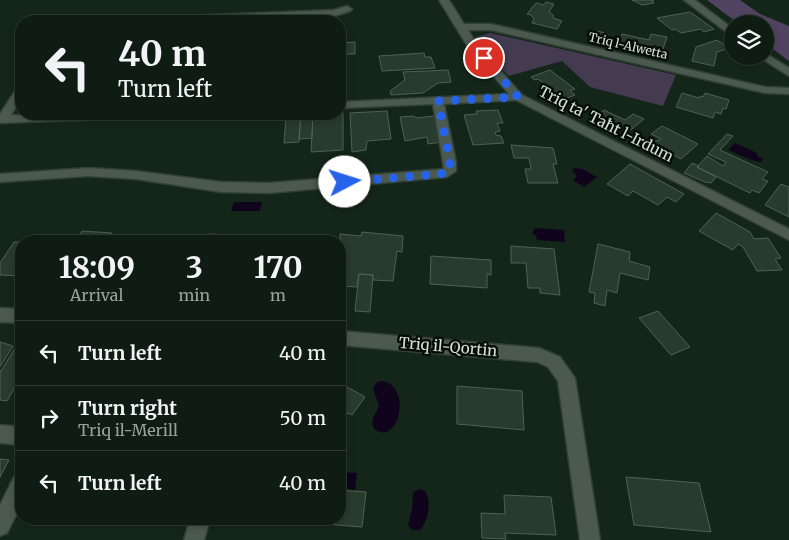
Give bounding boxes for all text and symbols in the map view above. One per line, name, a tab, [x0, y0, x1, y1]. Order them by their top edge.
map controls	[724, 15, 774, 65]
button: layers	[724, 15, 774, 65]
street label: Triq l-Alwetta	[587, 29, 670, 62]
text: 40 m	[118, 32, 206, 76]
icon: left	[35, 35, 100, 100]
pin	[463, 37, 505, 79]
icon: arrive	[470, 44, 498, 72]
text: Turn left	[118, 75, 212, 103]
street label: Triq ta' Taħt l-Irdum	[536, 81, 677, 166]
position arrow	[318, 155, 370, 207]
text: 18:09	[58, 248, 135, 286]
text: 3	[186, 248, 203, 286]
text: 170	[254, 248, 303, 286]
text: Arrival	[70, 285, 123, 305]
text: min	[178, 285, 210, 305]
text: m	[270, 285, 286, 305]
street label: Triq il-Qortin	[398, 333, 498, 360]
icon: left	[35, 339, 63, 367]
text: Turn left	[78, 341, 162, 365]
text: 40 m	[279, 341, 326, 365]
text: Turn right	[78, 396, 177, 420]
icon: right	[35, 404, 63, 432]
text: 50 m	[280, 406, 326, 430]
text: Triq il-Merill	[78, 420, 178, 440]
icon: left	[35, 469, 63, 497]
text: Turn left	[78, 471, 162, 495]
text: 40 m	[279, 471, 326, 495]

